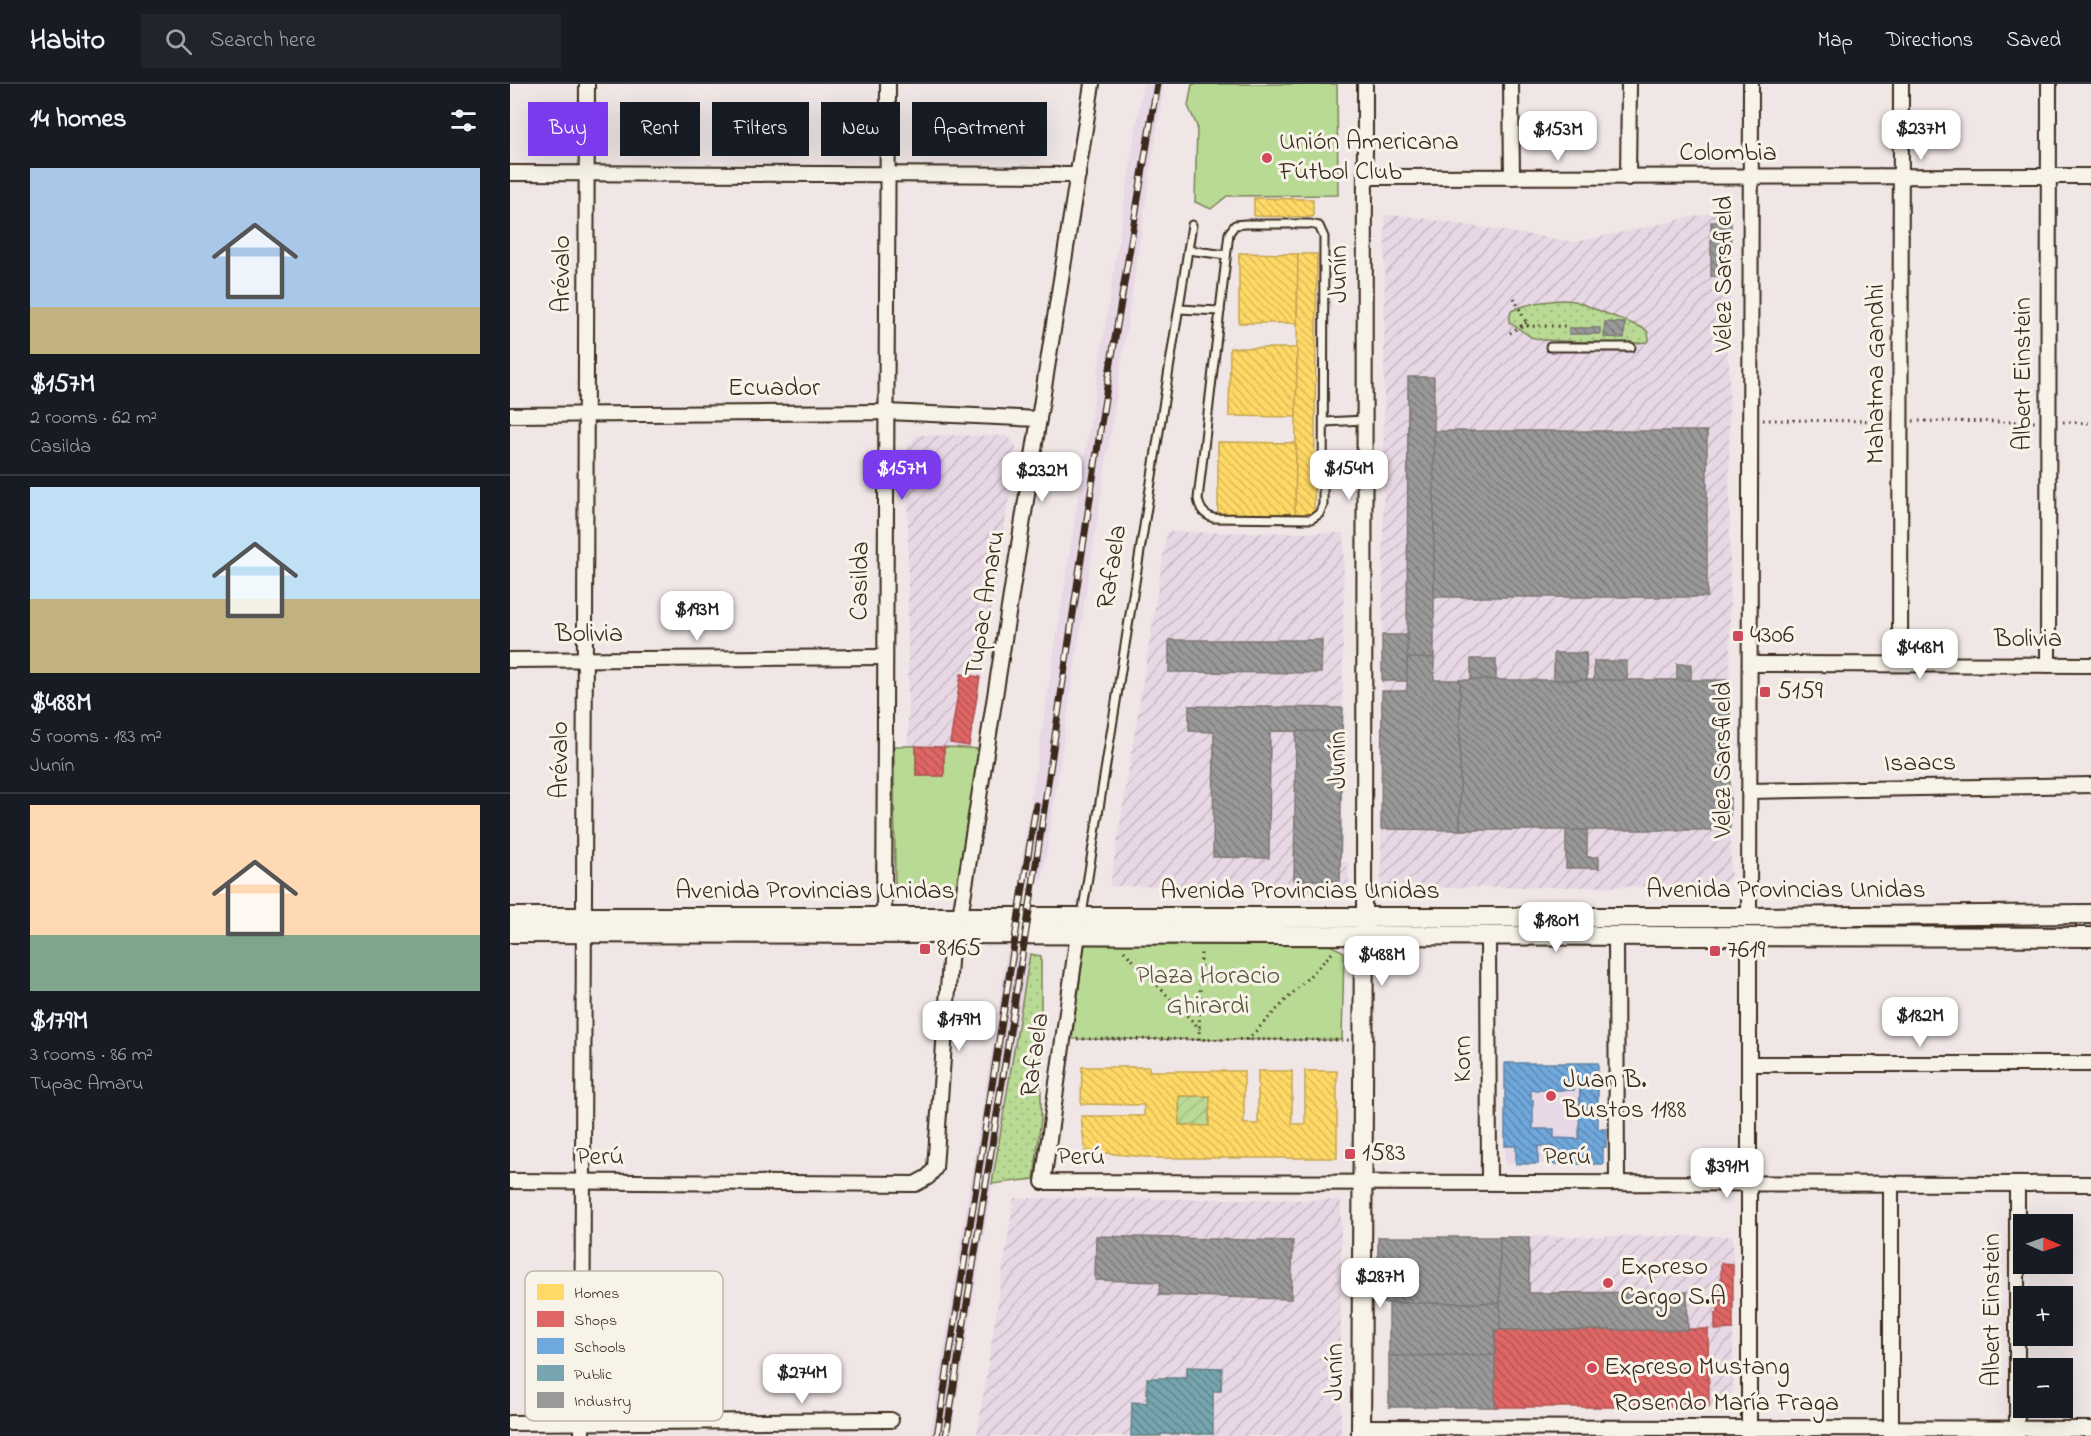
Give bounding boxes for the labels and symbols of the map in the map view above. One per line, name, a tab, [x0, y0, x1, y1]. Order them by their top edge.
pin: $237M	[1879, 110, 1963, 161]
pin: $153M	[1516, 111, 1600, 162]
place label: Unión Americana Fútbol Club	[1278, 124, 1459, 192]
street label: Colombia	[1679, 135, 1777, 173]
marker: Unión Americana Fútbol Club	[1260, 151, 1274, 165]
street label: Vélez Sarsfield	[1706, 195, 1744, 353]
street label: Arévalo	[544, 235, 582, 313]
street label: Junín	[1321, 245, 1359, 303]
street label: Mahatma Gandhi	[1858, 284, 1896, 464]
street label: Albert Einstein	[2005, 297, 2043, 451]
street label: Ecuador	[728, 370, 821, 408]
pin: $157M	[860, 450, 944, 501]
pin: $154M	[1307, 450, 1391, 501]
pin: $232M	[1000, 452, 1084, 503]
street label: Rafaela	[1088, 522, 1138, 612]
street label: Tupac Amaru	[956, 528, 1016, 680]
street label: Casilda	[841, 541, 881, 621]
pin: $193M	[655, 591, 739, 642]
street label: Bolivia	[554, 616, 623, 654]
place label: 4306	[1750, 617, 1794, 655]
street label: Bolivia	[1993, 621, 2062, 659]
marker: 4306	[1731, 629, 1745, 643]
pin: $448M	[1878, 629, 1962, 680]
place label: 5159	[1777, 673, 1823, 711]
street label: Vélez Sarsfield	[1705, 681, 1743, 839]
marker: 5159	[1758, 685, 1772, 699]
street label: Arévalo	[542, 721, 580, 799]
street label: Junín	[1320, 731, 1358, 789]
street label: Isaacs	[1884, 744, 1956, 784]
street label: Avenida Provincias Unidas	[1646, 872, 1926, 910]
street label: Avenida Provincias Unidas	[675, 873, 955, 911]
street label: Avenida Provincias Unidas	[1160, 873, 1440, 911]
pin: $180M	[1514, 902, 1598, 953]
place label: 8165	[937, 930, 981, 968]
place label: 7619	[1727, 932, 1765, 970]
pin: $488M	[1340, 936, 1424, 987]
marker: 8165	[918, 942, 932, 956]
marker: 7619	[1708, 944, 1722, 958]
park label: Plaza Horacio Ghirardi	[1136, 958, 1280, 1026]
pin: $182M	[1878, 997, 1962, 1048]
pin: $179M	[917, 1001, 1001, 1052]
street label: Rafaela	[1011, 1010, 1061, 1100]
street label: Korn	[1445, 1035, 1483, 1083]
place label: Juan B. Bustos 1188	[1562, 1062, 1687, 1130]
marker: Juan B. Bustos 1188	[1544, 1089, 1558, 1103]
place label: 1583	[1362, 1135, 1406, 1173]
street label: Perú	[576, 1139, 624, 1177]
street label: Perú	[1057, 1139, 1105, 1177]
street label: Perú	[1543, 1139, 1591, 1177]
marker: 1583	[1343, 1147, 1357, 1161]
pin: $391M	[1685, 1148, 1769, 1199]
north arrow	[2013, 1214, 2073, 1274]
street label: Albert Einstein	[1974, 1233, 2012, 1387]
place label: Expreso Cargo S.A	[1620, 1249, 1726, 1317]
pin: $287M	[1338, 1258, 1422, 1309]
legend	[525, 1271, 723, 1421]
marker: Expreso Cargo S.A	[1601, 1276, 1615, 1290]
text: Homes	[574, 1282, 619, 1306]
text: Shops	[574, 1309, 617, 1333]
text: Schools	[574, 1336, 626, 1360]
street label: Junín	[1317, 1343, 1355, 1401]
place label: Expreso Mustang	[1604, 1349, 1790, 1387]
pin: $274M	[760, 1354, 844, 1405]
marker: Expreso Mustang	[1585, 1361, 1599, 1375]
text: Public	[574, 1363, 613, 1387]
street label: Rosendo María Fraga	[1613, 1385, 1839, 1423]
text: Industry	[574, 1390, 631, 1414]

